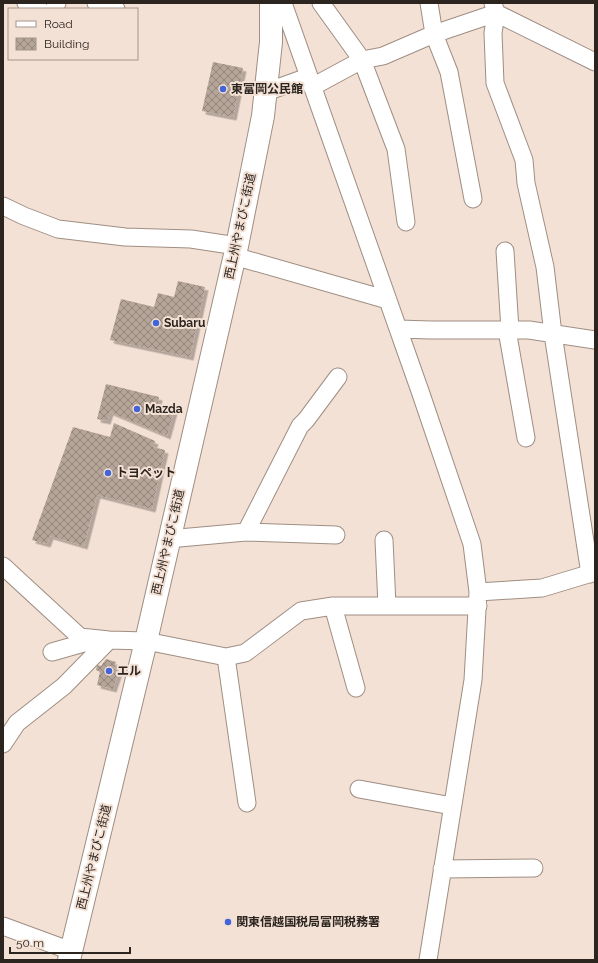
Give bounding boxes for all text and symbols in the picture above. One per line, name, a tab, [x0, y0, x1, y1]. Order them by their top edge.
legend	[8, 8, 138, 60]
text: Road	[44, 17, 73, 31]
text: Building	[44, 37, 90, 51]
place label: 東富岡公民館	[231, 82, 303, 96]
marker: 東富岡公民館	[218, 84, 228, 94]
street label: 西上州やまびこ街道	[222, 172, 258, 280]
place label: Subaru	[164, 316, 205, 330]
marker: Subaru	[151, 318, 161, 328]
place label: Mazda	[145, 402, 183, 416]
marker: Mazda	[132, 404, 142, 414]
place label: トヨペット	[116, 466, 176, 480]
marker: トヨペット	[103, 468, 113, 478]
street label: 西上州やまびこ街道	[149, 488, 187, 596]
place label: エル	[117, 664, 141, 678]
marker: エル	[104, 666, 114, 676]
street label: 西上州やまびこ街道	[74, 803, 114, 911]
place label: 関東信越国税局富岡税務署	[236, 915, 380, 929]
marker: 関東信越国税局富岡税務署	[223, 917, 233, 927]
scale bar	[10, 929, 130, 955]
text: 50 m	[16, 936, 44, 950]

